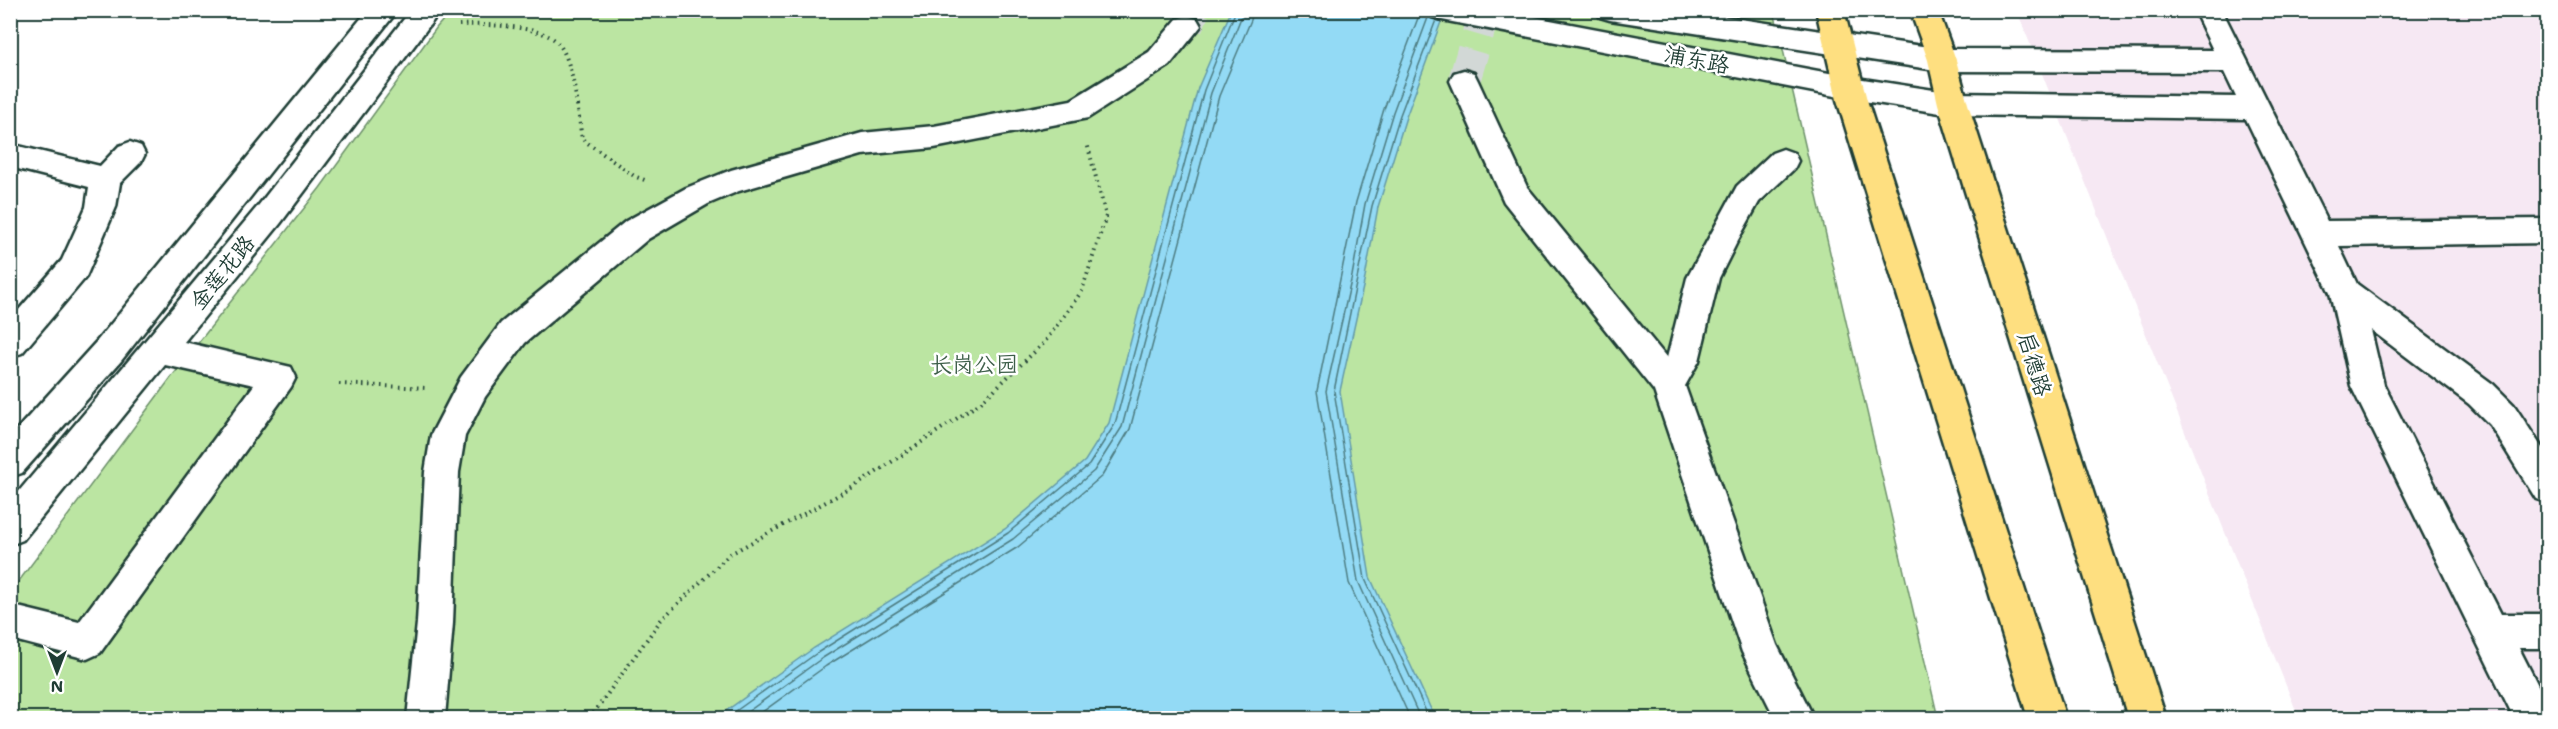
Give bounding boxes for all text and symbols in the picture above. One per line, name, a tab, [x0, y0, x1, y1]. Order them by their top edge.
street label: 浦东路	[1662, 39, 1732, 80]
street label: 金莲花路	[183, 229, 261, 316]
street label: 启德路	[2011, 328, 2058, 400]
park label: 长岗公园	[930, 350, 1018, 379]
north arrow	[27, 642, 87, 702]
text: N	[51, 676, 63, 697]

